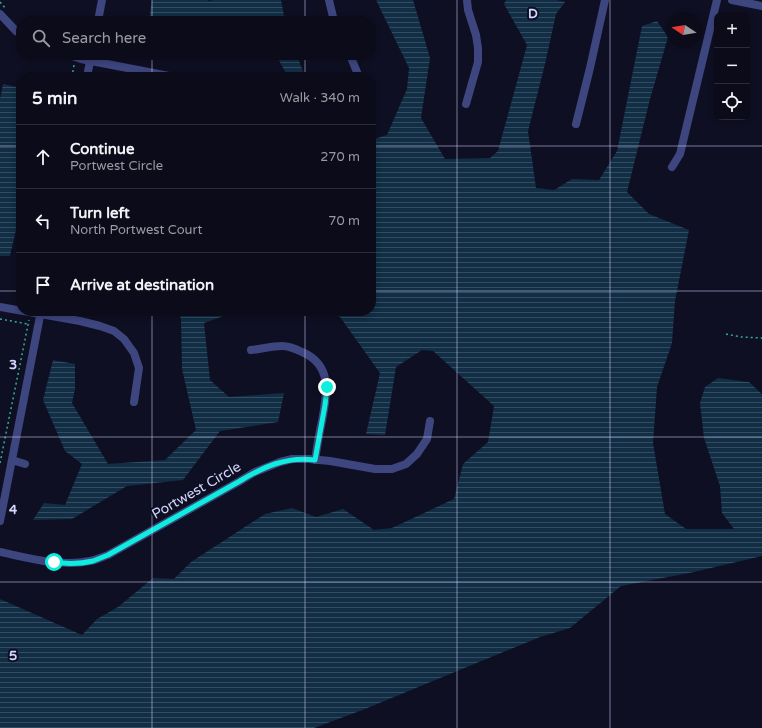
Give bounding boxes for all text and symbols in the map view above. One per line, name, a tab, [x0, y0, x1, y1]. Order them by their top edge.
text: D	[528, 6, 538, 22]
north arrow	[666, 12, 702, 48]
map controls	[714, 12, 750, 120]
button: +	[714, 12, 750, 48]
search box	[16, 16, 376, 60]
icon: search	[30, 27, 52, 49]
text: Search here	[62, 29, 146, 47]
button: −	[714, 48, 750, 84]
button: locate	[714, 84, 750, 120]
text: 5 min	[32, 88, 77, 109]
text: Walk · 340 m	[280, 90, 360, 106]
text: Continue	[70, 140, 134, 158]
icon: ahead	[32, 146, 54, 168]
text: 270 m	[320, 149, 360, 165]
text: Portwest Circle	[70, 158, 163, 174]
text: Turn left	[70, 204, 130, 222]
icon: left	[32, 210, 54, 232]
text: 70 m	[328, 213, 360, 229]
text: North Portwest Court	[70, 222, 202, 238]
icon: arrive	[32, 274, 54, 296]
text: Arrive at destination	[70, 276, 214, 294]
text: 3	[9, 357, 17, 373]
route end	[318, 378, 336, 396]
street label: Portwest Circle	[149, 458, 244, 523]
text: 4	[9, 502, 18, 518]
route start	[45, 553, 63, 571]
text: 5	[9, 648, 17, 664]

